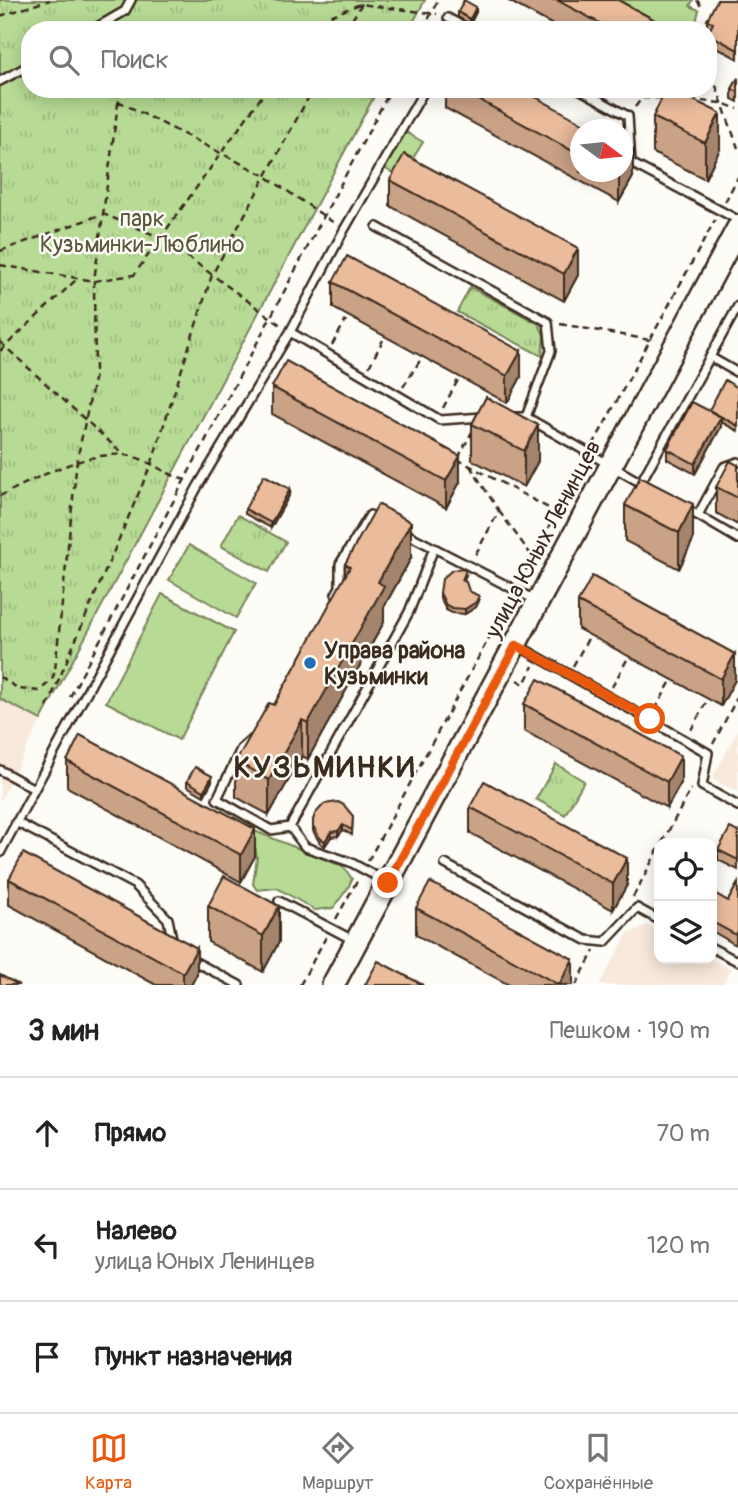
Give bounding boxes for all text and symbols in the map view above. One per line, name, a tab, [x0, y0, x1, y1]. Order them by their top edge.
search box	[21, 21, 717, 98]
icon: search	[45, 41, 83, 79]
text: Поиск	[101, 44, 169, 76]
north arrow	[570, 119, 633, 182]
park label: парк Кузьминки-Люблино	[40, 204, 244, 259]
street label: улица Юных Ленинцев	[478, 435, 607, 644]
place label: Управа района Кузьминки	[324, 636, 465, 691]
marker: Управа района Кузьминки	[302, 655, 318, 671]
route start	[634, 703, 665, 734]
district label: КУЗЬМИНКИ	[233, 749, 417, 786]
map controls	[654, 838, 717, 964]
button: locate	[654, 838, 717, 901]
route end	[372, 867, 403, 898]
button: layers	[654, 901, 717, 964]
text: 3 мин	[28, 1012, 99, 1049]
text: Пешком · 190 m	[550, 1016, 710, 1045]
icon: ahead	[28, 1114, 66, 1152]
text: Прямо	[95, 1117, 166, 1149]
text: 70 m	[657, 1119, 710, 1148]
text: Налево	[95, 1215, 177, 1247]
icon: left	[28, 1226, 66, 1264]
text: 120 m	[647, 1231, 710, 1260]
text: улица Юных Ленинцев	[95, 1247, 315, 1276]
icon: arrive	[28, 1338, 66, 1376]
text: Пункт назначения	[95, 1341, 292, 1373]
tab: Карта	[85, 1429, 132, 1495]
tab: Маршрут	[302, 1429, 374, 1495]
tab: Сохранённые	[543, 1429, 653, 1495]

